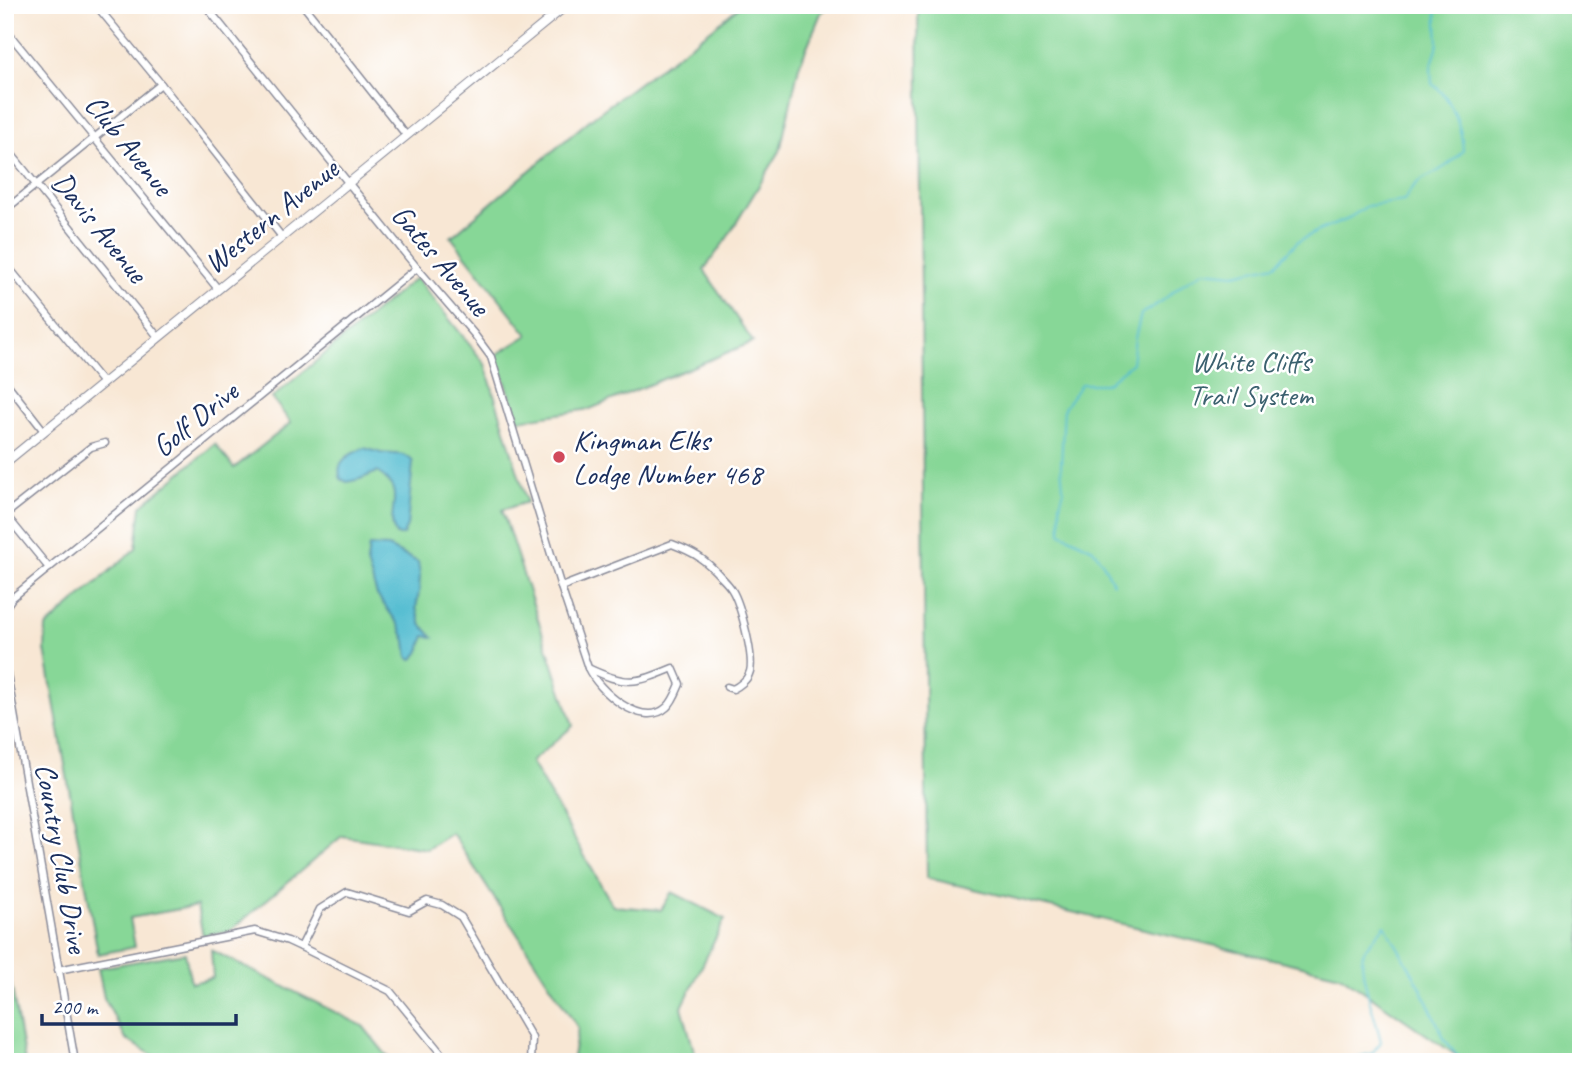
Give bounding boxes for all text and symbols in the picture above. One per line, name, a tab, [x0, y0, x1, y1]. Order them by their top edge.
street label: Club Avenue	[77, 86, 183, 205]
street label: Western Avenue	[196, 149, 348, 282]
street label: Davis Avenue	[44, 164, 158, 292]
street label: Gates Avenue	[383, 197, 500, 325]
park label: White Cliffs Trail System	[1189, 342, 1314, 414]
street label: Golf Drive	[144, 371, 247, 465]
place label: Kingman Elks Lodge Number 468	[573, 421, 765, 493]
marker: Kingman Elks Lodge Number 468	[551, 449, 567, 465]
street label: Country Club Drive	[27, 760, 98, 958]
scale bar	[42, 983, 236, 1027]
text: 200 m	[52, 994, 99, 1020]

